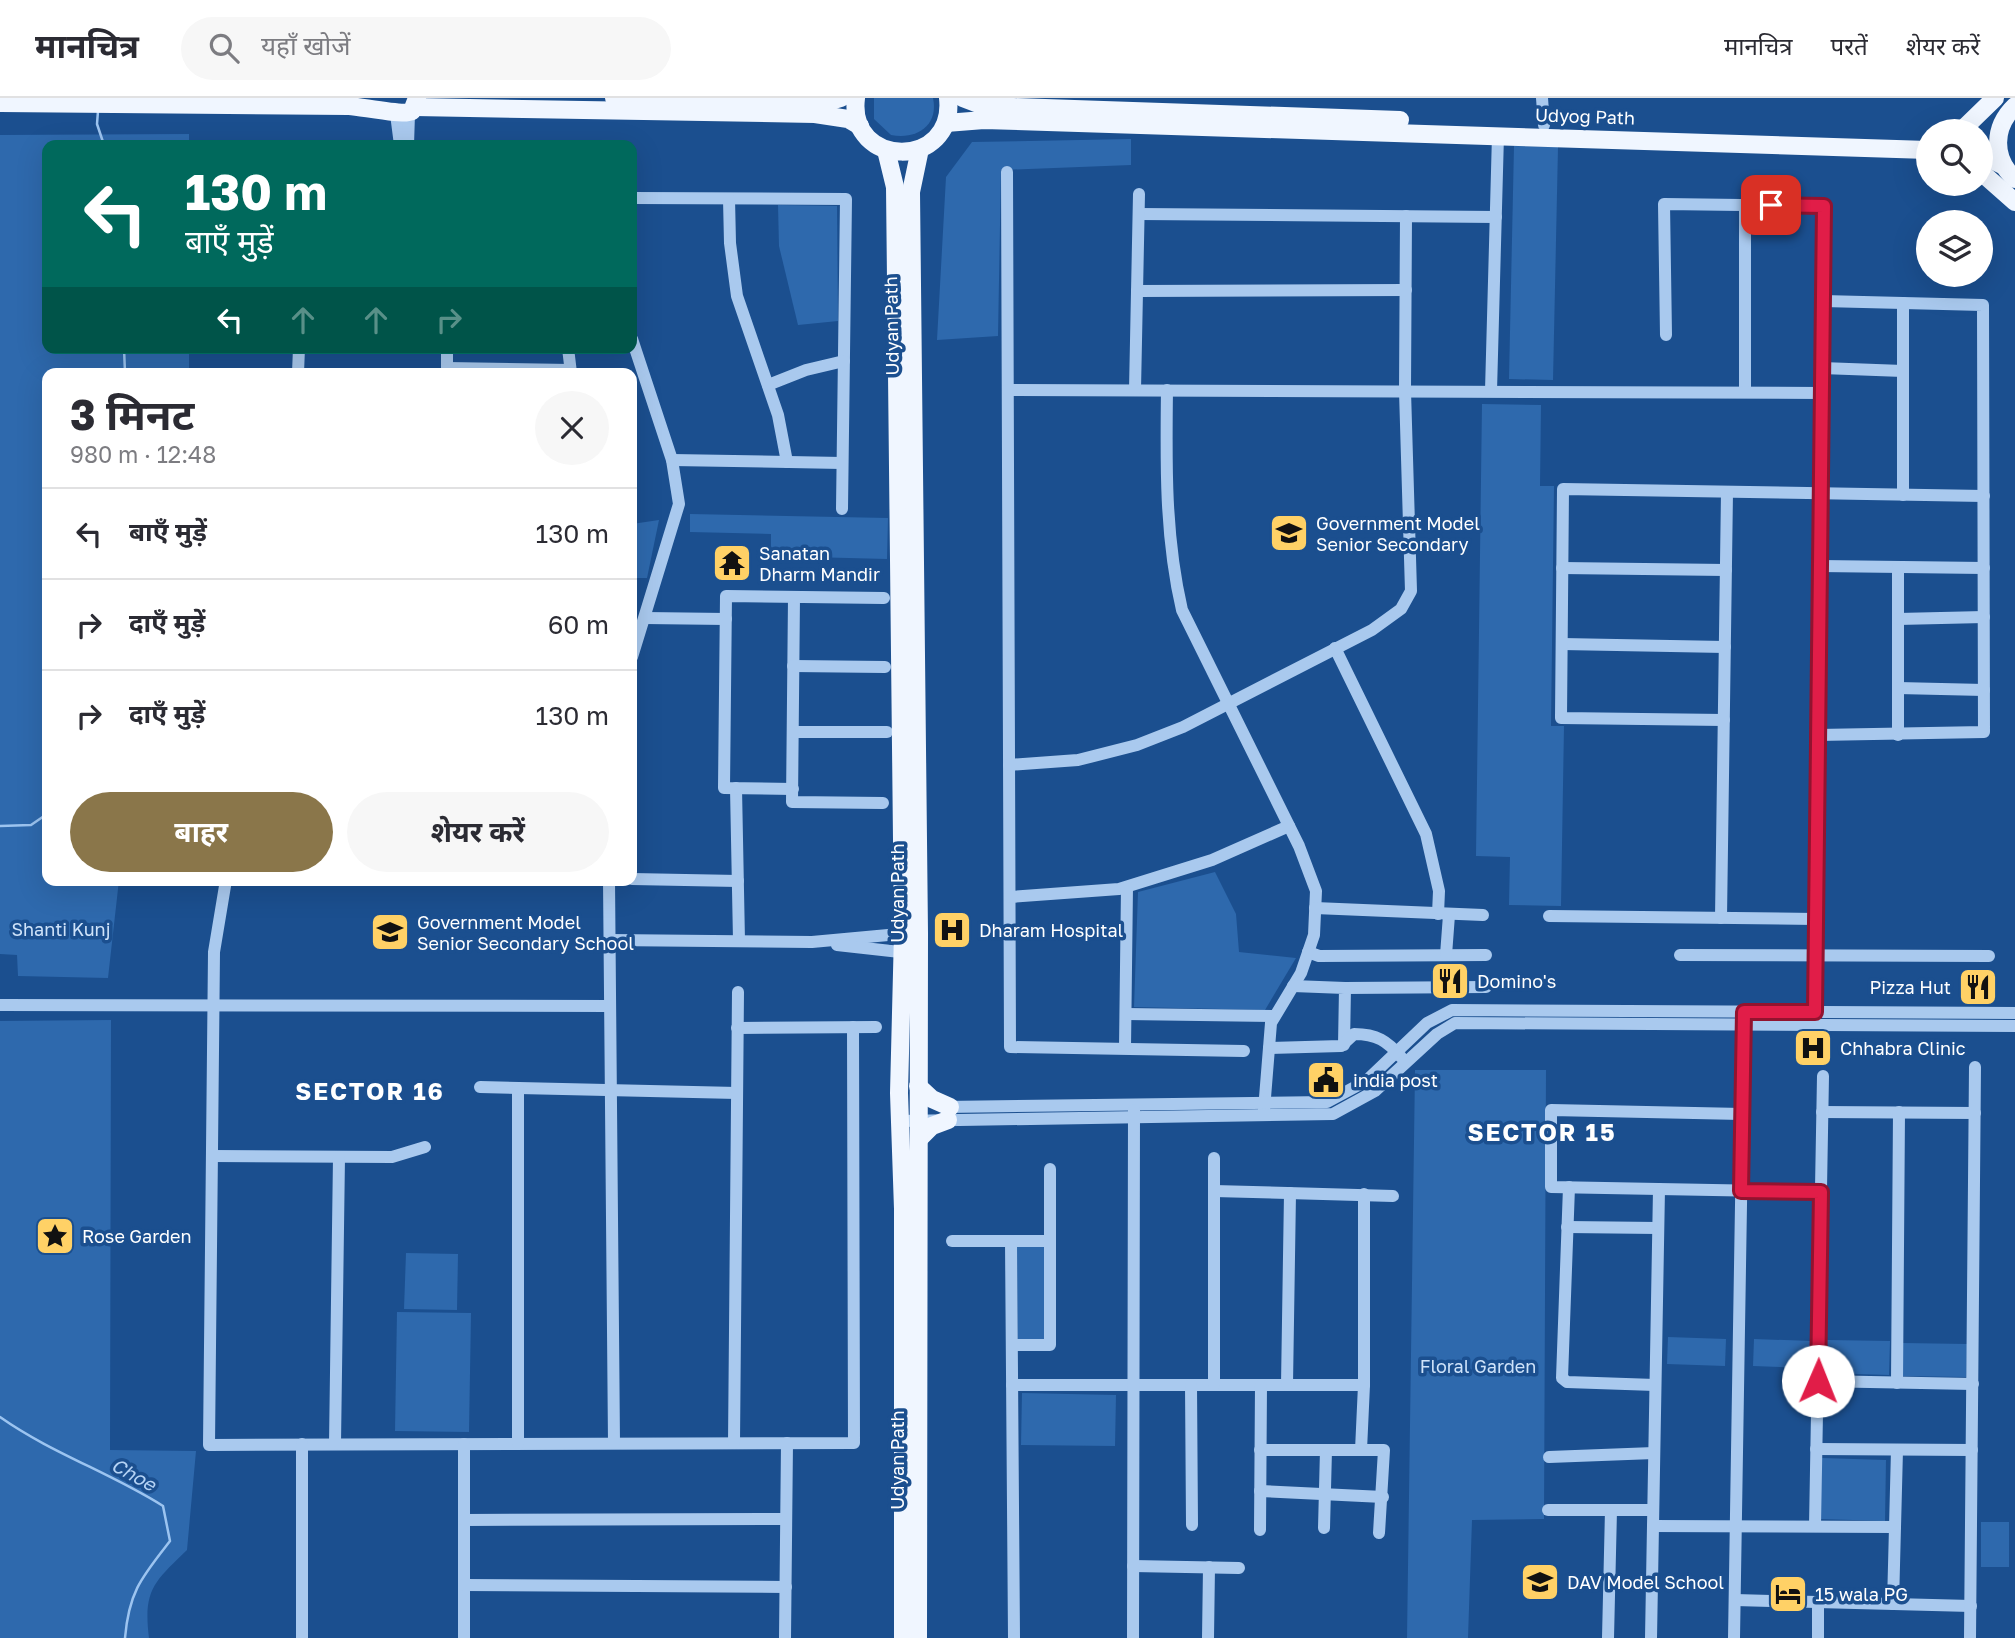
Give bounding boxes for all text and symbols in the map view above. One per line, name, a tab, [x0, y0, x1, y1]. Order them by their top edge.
search box	[181, 17, 671, 80]
text: मानचित्र	[35, 26, 139, 65]
icon: search	[205, 29, 243, 67]
text: यहाँ खोजें	[261, 30, 350, 61]
text: मानचित्र	[1724, 31, 1793, 60]
text: परतें	[1831, 31, 1868, 60]
text: शेयर करें	[1906, 31, 1980, 60]
street label: Udyog Path	[1535, 103, 1635, 129]
map controls	[1916, 119, 1993, 287]
button: search	[1916, 119, 1993, 196]
text: 130 m	[185, 162, 327, 221]
icon: left	[70, 168, 161, 259]
pin	[1741, 175, 1801, 235]
icon: arrive	[1752, 186, 1790, 224]
button: layers	[1916, 210, 1993, 287]
text: बाएँ मुड़ें	[185, 222, 274, 260]
street label: Udyan Path	[879, 276, 903, 376]
icon: left	[211, 301, 249, 339]
icon: ahead	[284, 301, 322, 339]
icon: ahead	[357, 301, 395, 339]
icon: right	[430, 301, 468, 339]
text: 3 मिनट	[70, 389, 194, 439]
button: close	[535, 391, 609, 465]
text: 980 m · 12:48	[70, 440, 216, 468]
school or university icon: Government Model Senior Secondary	[1268, 512, 1310, 554]
place label: Government Model Senior Secondary	[1316, 512, 1480, 555]
icon: left	[70, 515, 108, 553]
text: बाएँ मुड़ें	[129, 516, 207, 547]
text: 130 m	[536, 518, 609, 549]
temple icon: Sanatan Dharm Mandir	[711, 542, 753, 584]
place label: Sanatan Dharm Mandir	[759, 542, 880, 585]
icon: right	[70, 606, 108, 644]
text: दाएँ मुड़ें	[129, 607, 205, 638]
text: 60 m	[548, 609, 609, 640]
icon: right	[70, 697, 108, 735]
text: दाएँ मुड़ें	[129, 698, 205, 729]
text: 130 m	[536, 700, 609, 731]
button: बाहर	[70, 792, 333, 872]
button: शेयर करें	[347, 792, 609, 872]
street label: Udyan Path	[886, 843, 908, 943]
hospital icon: Dharam Hospital	[931, 909, 973, 951]
school or university icon: Government Model Senior Secondary School	[369, 911, 411, 953]
place label: Government Model Senior Secondary School	[417, 911, 634, 954]
park label: Shanti Kunj	[11, 918, 111, 940]
place label: Dharam Hospital	[979, 919, 1124, 941]
restaurant icon: Domino's	[1429, 960, 1471, 1002]
restaurant icon: Pizza Hut	[1957, 966, 1999, 1008]
place label: Domino's	[1477, 970, 1556, 992]
place label: Pizza Hut	[1869, 976, 1951, 998]
hospital icon: Chhabra Clinic	[1792, 1027, 1834, 1069]
place label: Chhabra Clinic	[1840, 1037, 1966, 1059]
public building icon: india post	[1305, 1059, 1347, 1101]
place label: india post	[1353, 1069, 1438, 1091]
district label: SECTOR 16	[295, 1076, 445, 1105]
district label: SECTOR 15	[1467, 1117, 1617, 1146]
place icon: Rose Garden	[34, 1215, 76, 1257]
place label: Rose Garden	[82, 1225, 192, 1247]
position arrow	[1781, 1344, 1855, 1418]
park label: Floral Garden	[1420, 1355, 1536, 1377]
street label: Udyan Path	[886, 1410, 908, 1510]
water label: Choe	[108, 1453, 162, 1496]
school or university icon: DAV Model School	[1519, 1561, 1561, 1603]
place label: DAV Model School	[1567, 1571, 1724, 1593]
hotel icon: 15 wala PG	[1767, 1573, 1809, 1615]
place label: 15 wala PG	[1815, 1583, 1908, 1605]

